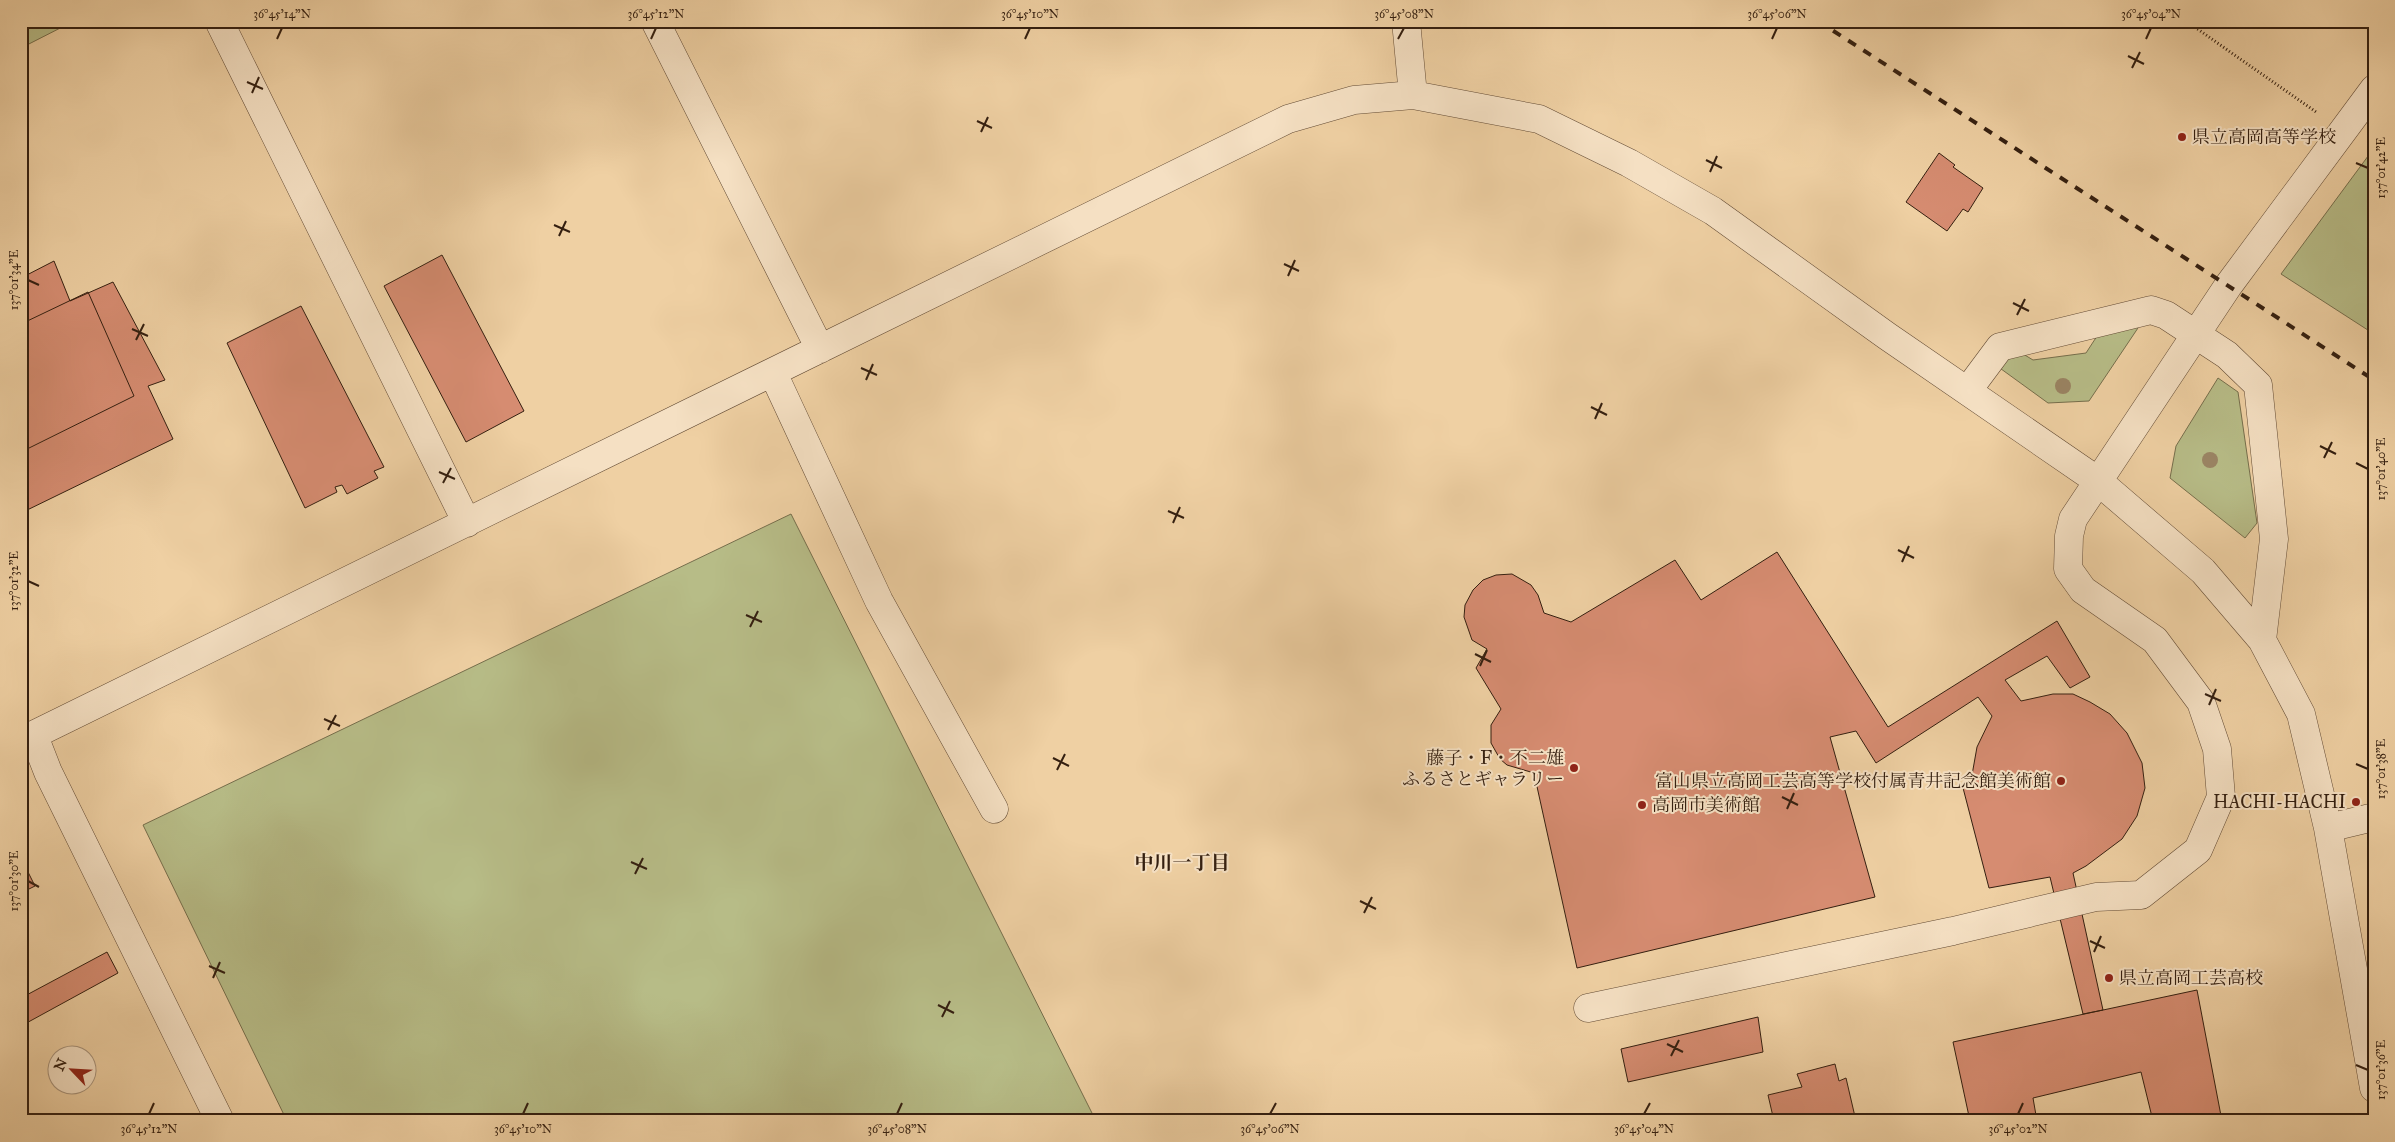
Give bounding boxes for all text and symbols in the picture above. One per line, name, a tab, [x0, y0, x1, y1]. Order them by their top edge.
text: 36°45'14"N	[253, 7, 311, 21]
text: 36°45'12"N	[628, 7, 684, 21]
text: 36°45'10"N	[1001, 7, 1059, 21]
text: 36°45'08"N	[1374, 7, 1434, 21]
text: 36°45'06"N	[1747, 7, 1807, 21]
text: 36°45'04"N	[2121, 7, 2181, 21]
place label: 県立高岡高等学校	[2192, 126, 2336, 148]
marker: 県立高岡高等学校	[2176, 131, 2188, 143]
text: 137°01'42"E	[2374, 137, 2388, 199]
text: 137°01'34"E	[7, 249, 21, 310]
text: 137°01'40"E	[2374, 437, 2388, 500]
text: 137°01'32"E	[7, 551, 21, 611]
text: 137°01'38"E	[2374, 738, 2388, 799]
place label: 藤子・F・不二雄 ふるさとギャラリー	[1402, 747, 1564, 790]
marker: 藤子・F・不二雄 ふるさとギャラリー	[1568, 762, 1580, 774]
place label: 富山県立高岡工芸高等学校付属青井記念館美術館	[1655, 770, 2051, 792]
marker: 富山県立高岡工芸高等学校付属青井記念館美術館	[2055, 775, 2067, 787]
place label: HACHI-HACHI	[2213, 791, 2346, 813]
place label: 高岡市美術館	[1652, 794, 1760, 816]
marker: HACHI-HACHI	[2350, 796, 2362, 808]
marker: 高岡市美術館	[1636, 799, 1648, 811]
text: 137°01'30"E	[7, 850, 21, 911]
district label: 中川一丁目	[1134, 851, 1230, 874]
place label: 県立高岡工芸高校	[2119, 967, 2263, 989]
marker: 県立高岡工芸高校	[2103, 972, 2115, 984]
text: 137°01'36"E	[2374, 1040, 2388, 1100]
north arrow	[48, 1044, 98, 1094]
text: N	[50, 1056, 71, 1074]
text: 36°45'12"N	[121, 1122, 177, 1136]
text: 36°45'10"N	[494, 1122, 552, 1136]
text: 36°45'08"N	[867, 1122, 927, 1136]
text: 36°45'06"N	[1240, 1122, 1300, 1136]
text: 36°45'04"N	[1614, 1122, 1674, 1136]
text: 36°45'02"N	[1988, 1122, 2048, 1136]

